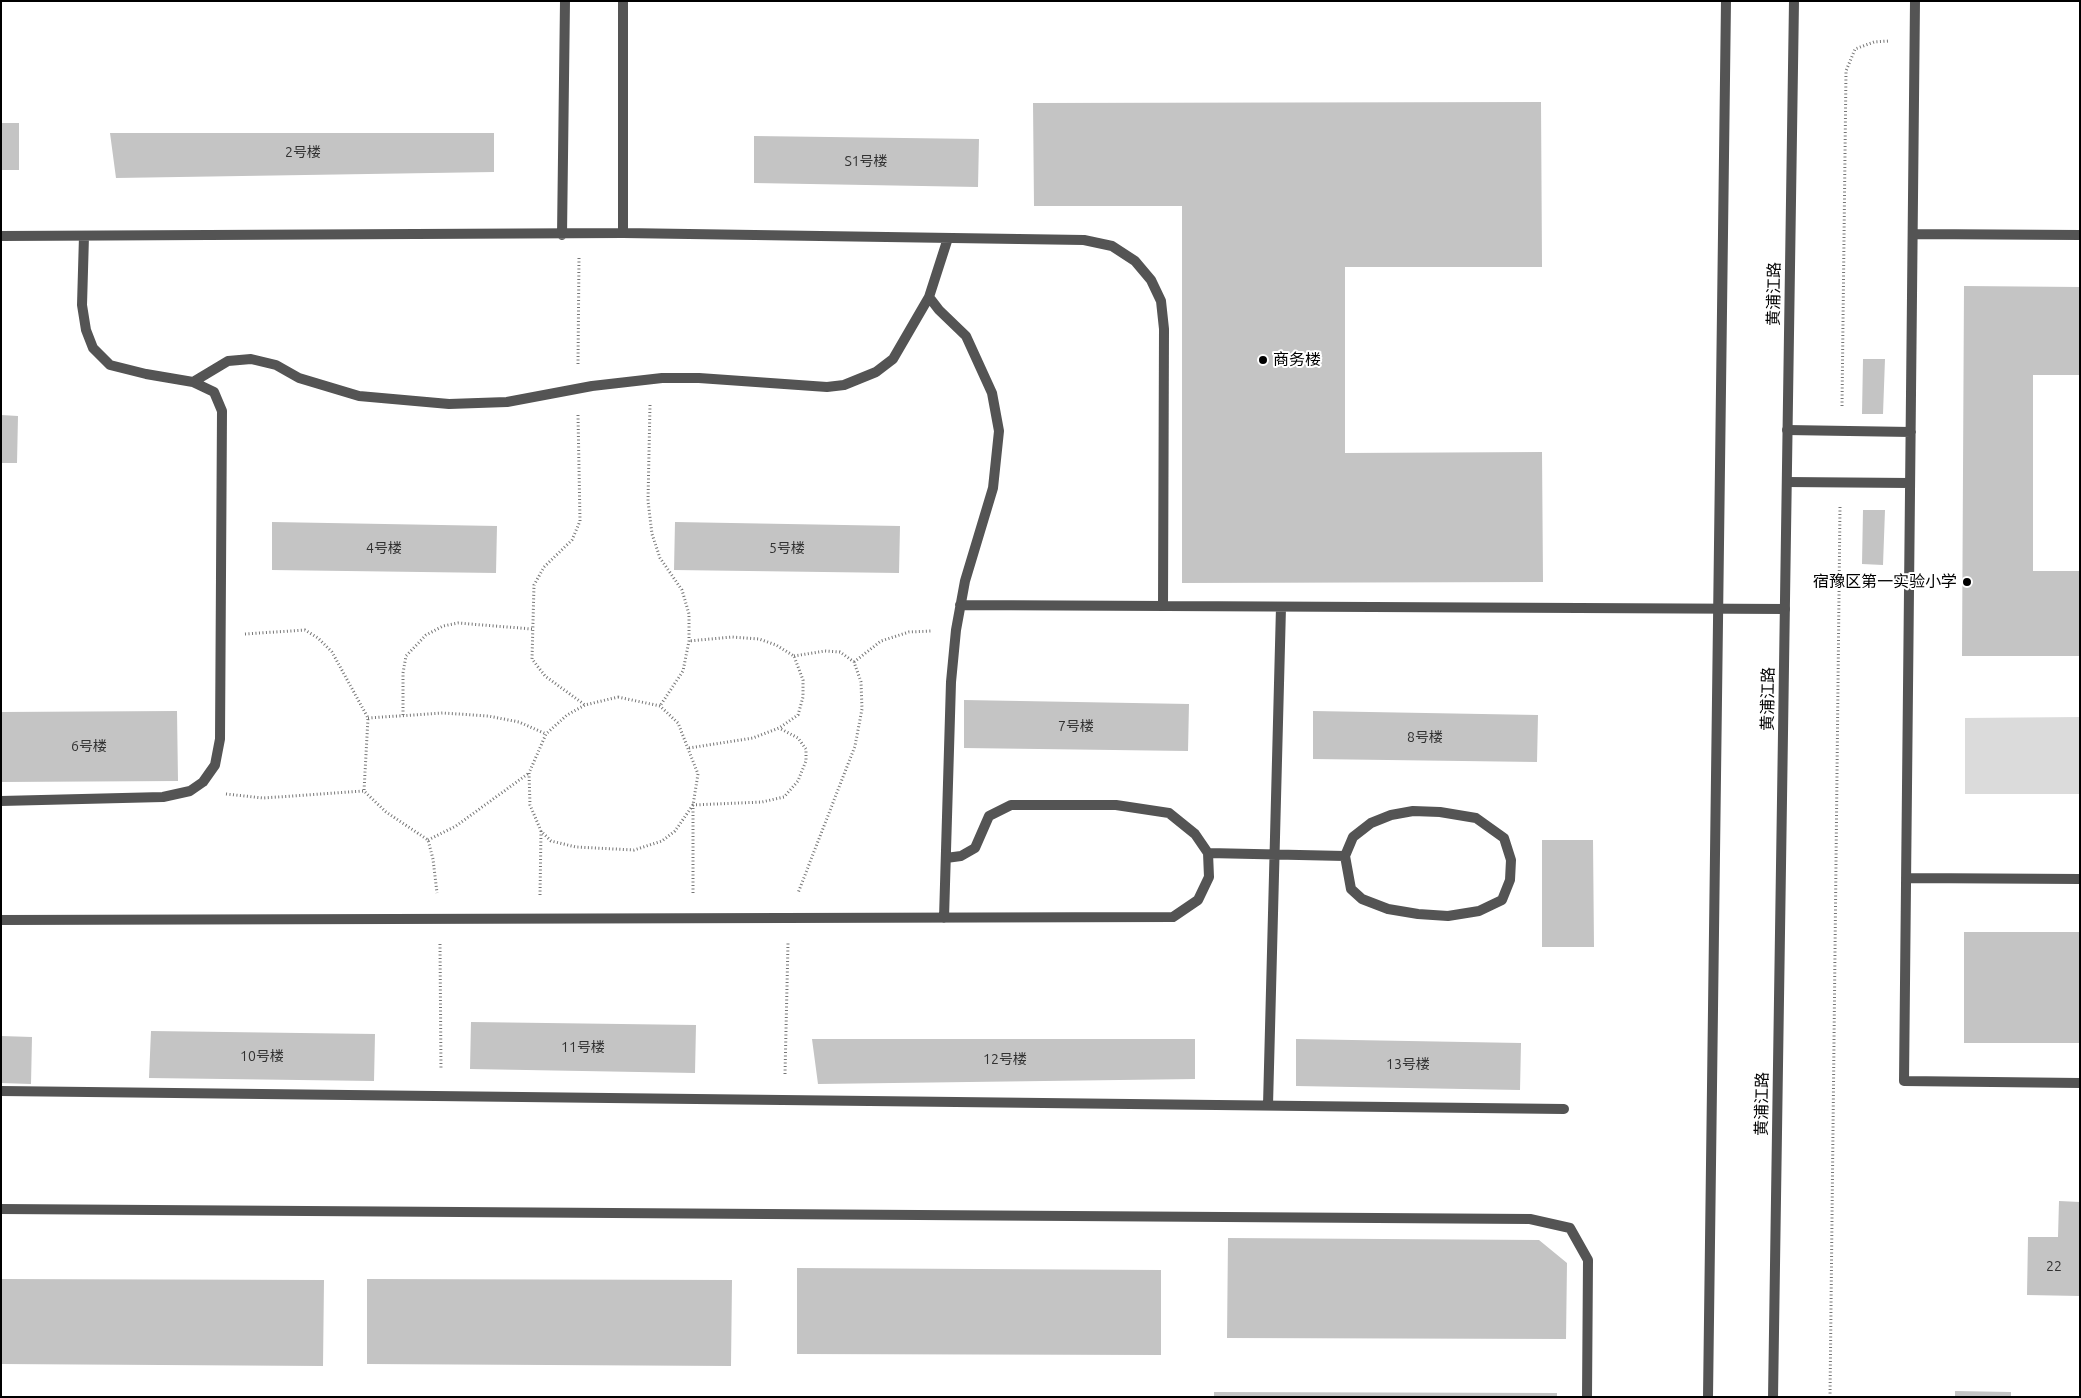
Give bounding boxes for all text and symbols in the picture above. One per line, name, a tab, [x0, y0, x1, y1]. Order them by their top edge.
house number: 2号楼	[285, 144, 321, 160]
house number: S1号楼	[844, 153, 888, 169]
street label: 黄浦江路	[1764, 262, 1784, 326]
place label: 商务楼	[1273, 350, 1321, 370]
marker: 商务楼	[1257, 354, 1269, 366]
house number: 4号楼	[366, 540, 402, 556]
house number: 5号楼	[769, 540, 805, 556]
place label: 宿豫区第一实验小学	[1813, 572, 1957, 592]
marker: 宿豫区第一实验小学	[1961, 576, 1973, 588]
street label: 黄浦江路	[1758, 667, 1778, 731]
house number: 7号楼	[1058, 718, 1094, 734]
house number: 8号楼	[1407, 729, 1443, 745]
house number: 6号楼	[71, 738, 107, 754]
house number: 11号楼	[561, 1039, 605, 1055]
house number: 10号楼	[240, 1048, 284, 1064]
house number: 12号楼	[983, 1051, 1027, 1067]
house number: 13号楼	[1386, 1056, 1430, 1072]
street label: 黄浦江路	[1752, 1072, 1772, 1136]
house number: 22	[2046, 1258, 2062, 1274]

